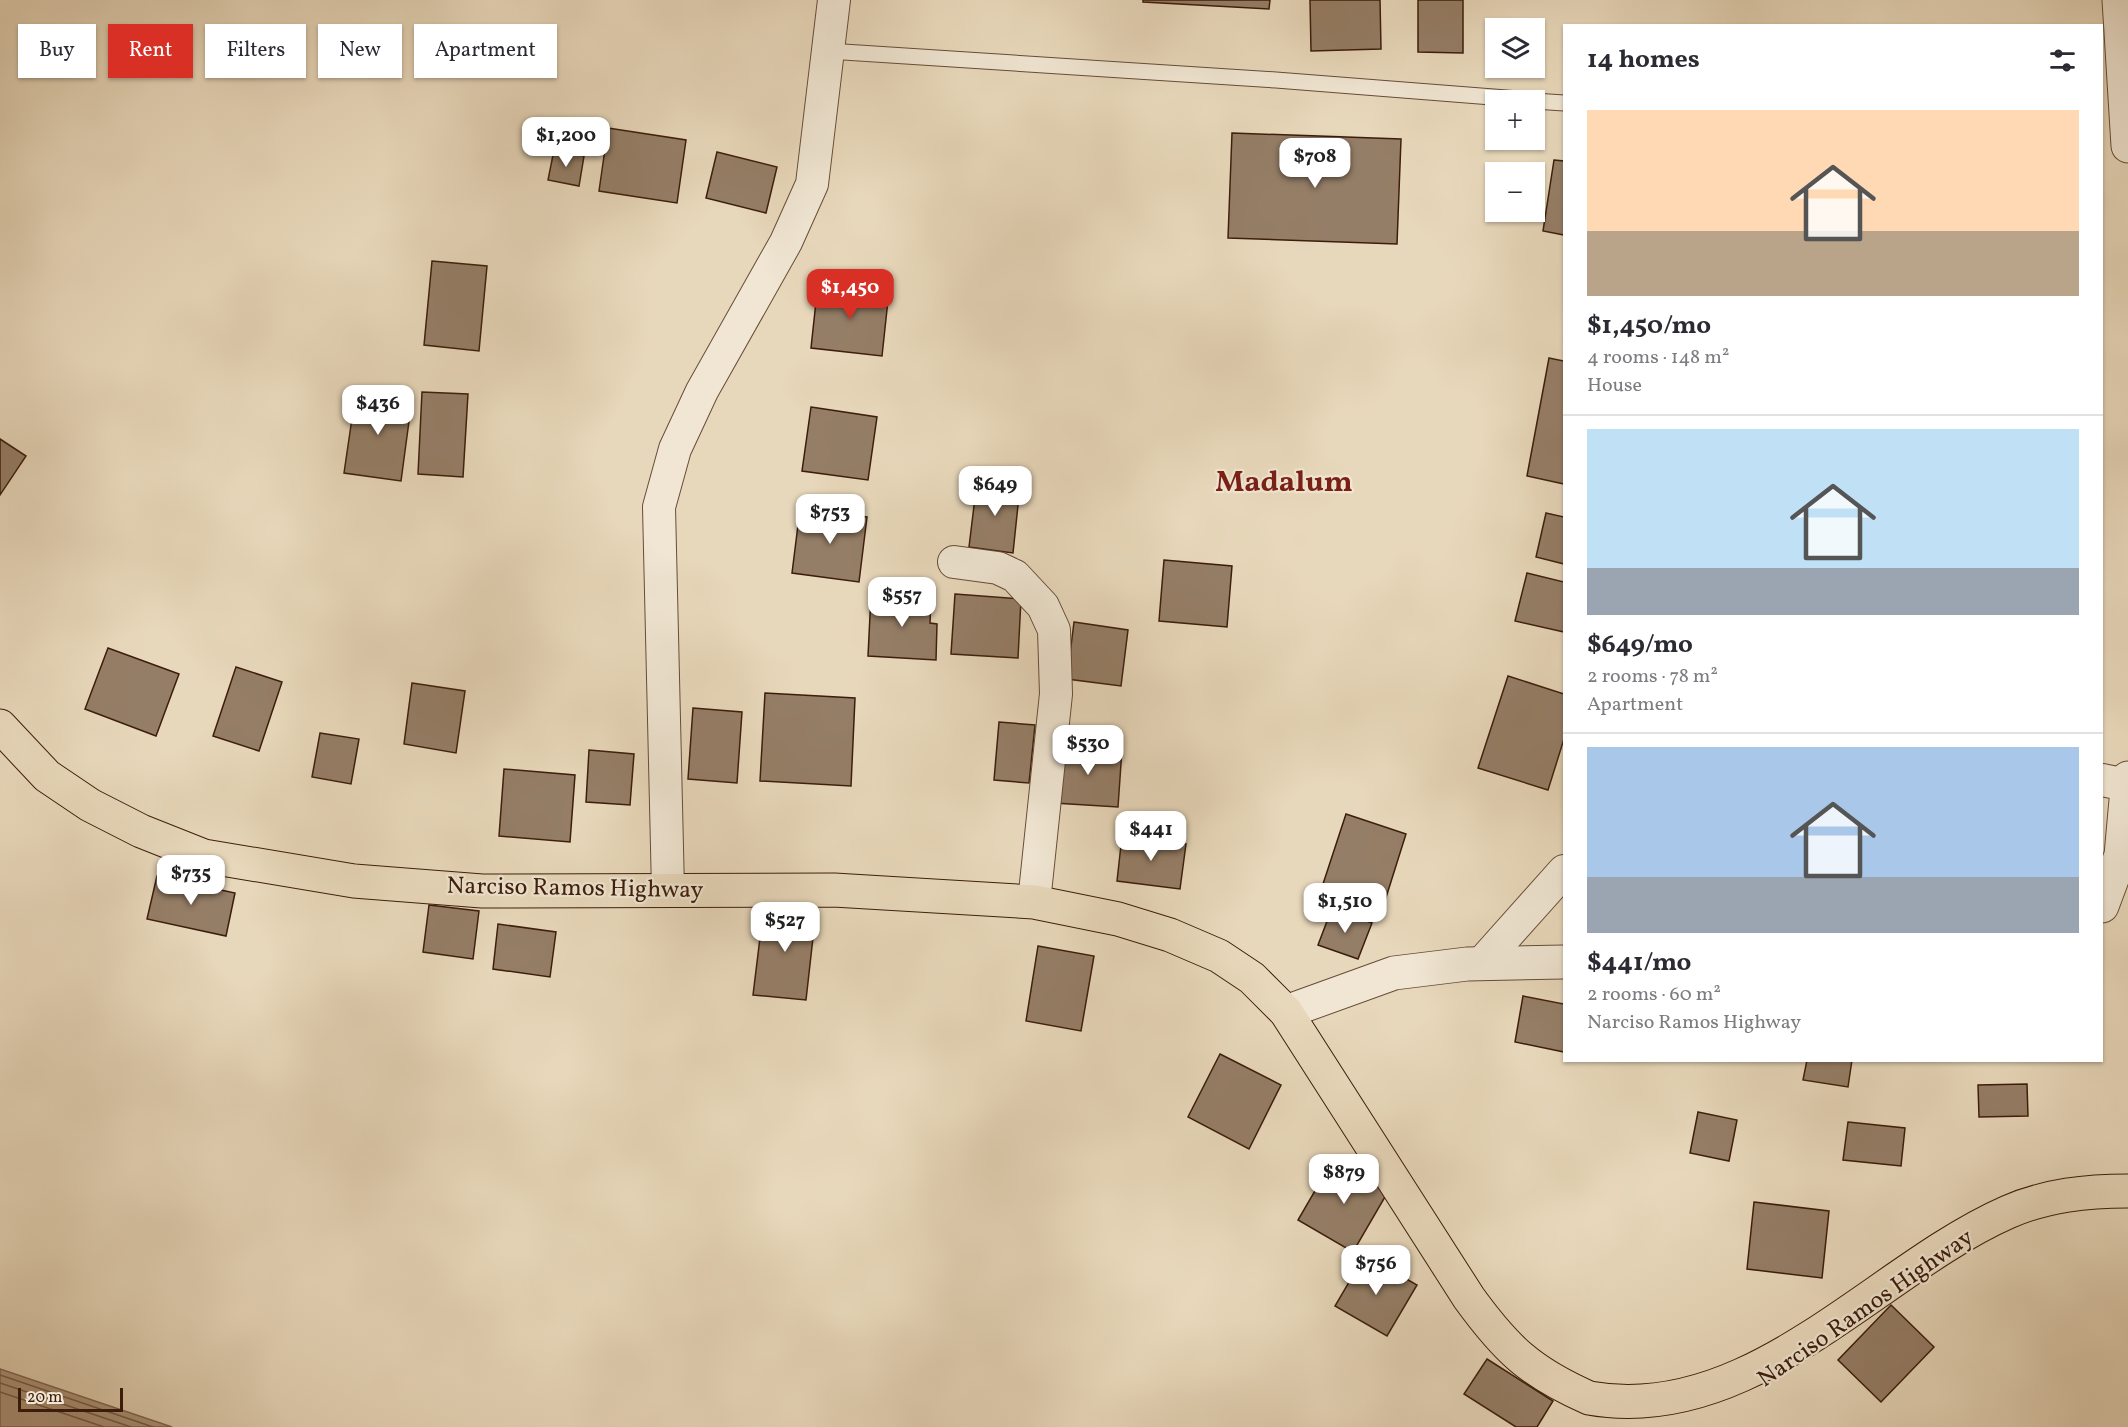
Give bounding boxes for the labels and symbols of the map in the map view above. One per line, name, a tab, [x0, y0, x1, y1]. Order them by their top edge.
pin: $1,200	[517, 117, 615, 168]
pin: $708	[1279, 138, 1351, 189]
pin: $1,450	[801, 269, 899, 320]
pin: $436	[342, 385, 414, 436]
district label: Madalum	[1215, 462, 1353, 504]
pin: $649	[959, 466, 1031, 517]
pin: $753	[794, 494, 866, 545]
pin: $557	[866, 577, 938, 628]
pin: $530	[1052, 725, 1124, 776]
pin: $441	[1115, 811, 1187, 862]
pin: $735	[155, 855, 227, 906]
street label: Narciso Ramos Highway	[446, 870, 704, 908]
pin: $1,510	[1296, 883, 1394, 934]
pin: $527	[749, 902, 821, 953]
pin: $879	[1308, 1154, 1380, 1205]
street label: Narciso Ramos Highway	[1751, 1221, 1981, 1397]
pin: $756	[1340, 1245, 1412, 1296]
scale bar	[18, 1385, 123, 1412]

